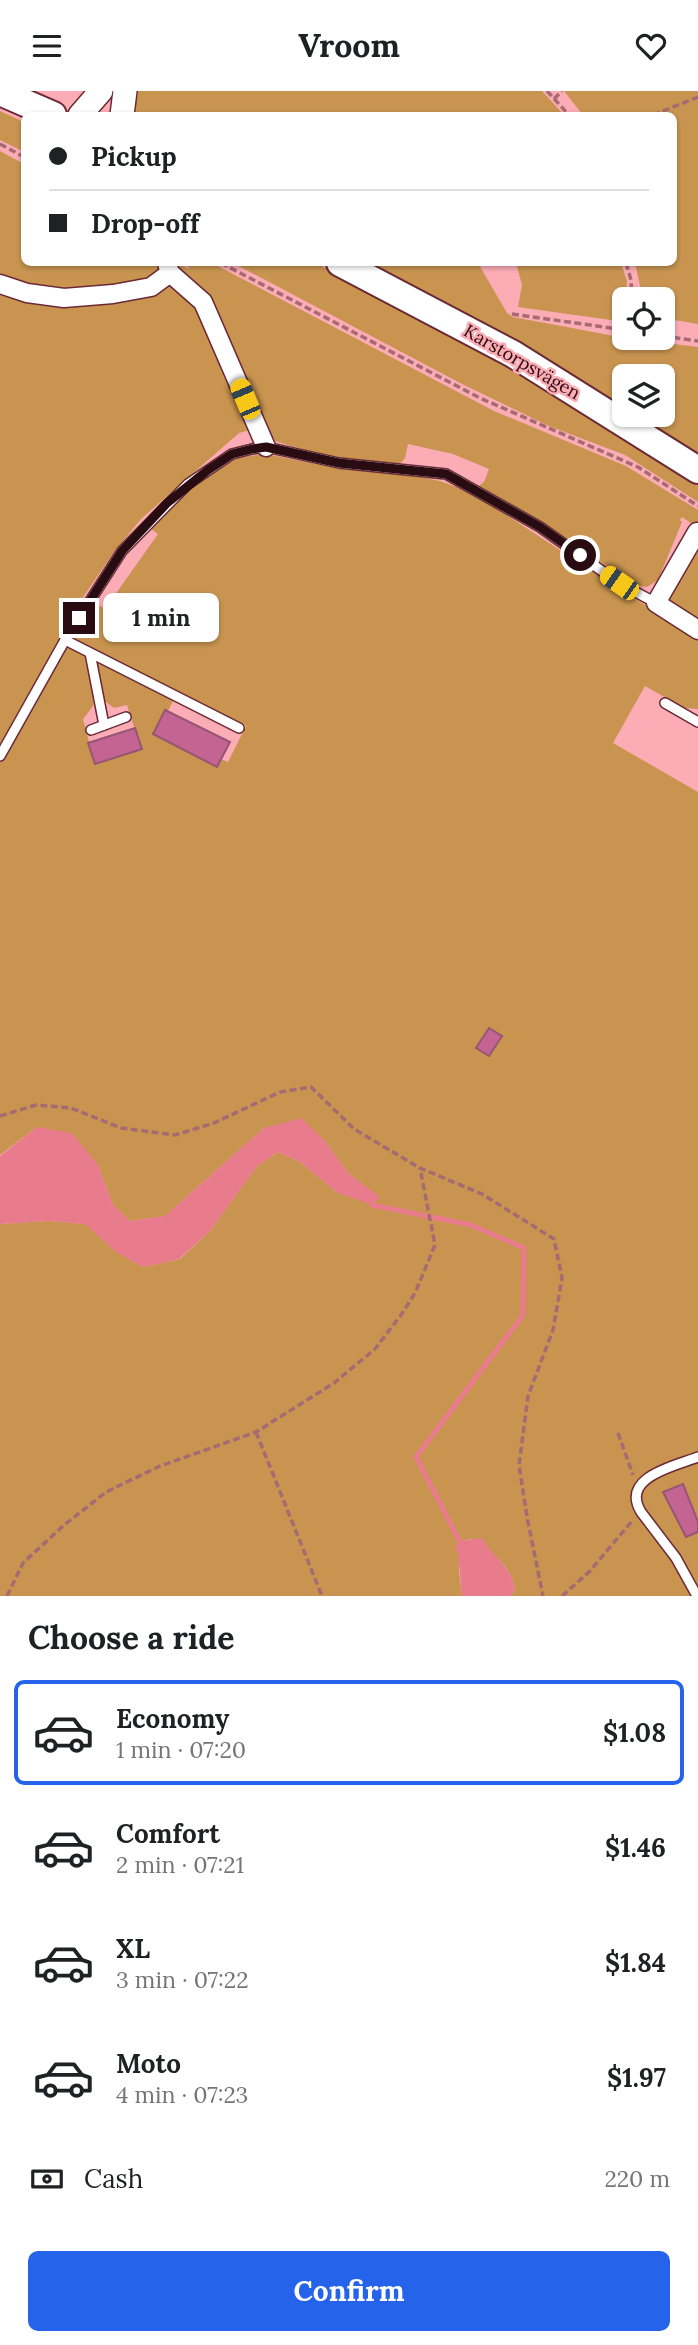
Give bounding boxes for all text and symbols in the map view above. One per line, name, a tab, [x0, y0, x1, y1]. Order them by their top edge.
text: Vroom	[298, 25, 400, 66]
icon: menu	[28, 27, 66, 65]
icon: heart	[632, 27, 670, 65]
text: Pickup	[91, 140, 177, 173]
text: Drop-off	[91, 207, 199, 240]
map controls	[612, 287, 675, 427]
button: locate	[612, 287, 675, 350]
street label: Karstorpsvägen	[460, 319, 585, 404]
button: layers	[612, 364, 675, 427]
car	[228, 376, 263, 422]
route start	[564, 539, 596, 571]
car	[596, 562, 643, 604]
callout: 1 min	[104, 594, 219, 643]
route end	[63, 602, 95, 634]
text: 1 min	[132, 603, 190, 632]
text: Choose a ride	[28, 1617, 235, 1658]
icon: car	[32, 1701, 95, 1764]
text: Economy	[116, 1702, 229, 1735]
text: $1.08	[603, 1716, 666, 1749]
text: 1 min · 07:20	[116, 1735, 246, 1764]
icon: car	[32, 1816, 95, 1879]
text: Comfort	[116, 1817, 220, 1850]
text: $1.46	[605, 1831, 666, 1864]
text: 2 min · 07:21	[116, 1850, 244, 1879]
icon: car	[32, 1931, 95, 1994]
text: XL	[116, 1932, 150, 1965]
text: $1.84	[605, 1946, 666, 1979]
text: 3 min · 07:22	[116, 1965, 249, 1994]
icon: car	[32, 2046, 95, 2109]
text: Moto	[116, 2047, 181, 2080]
text: $1.97	[607, 2061, 666, 2094]
text: 4 min · 07:23	[116, 2080, 248, 2109]
icon: cash	[28, 2160, 66, 2198]
text: Cash	[84, 2162, 143, 2195]
text: 220 m	[604, 2164, 670, 2193]
button: Confirm	[28, 2251, 670, 2331]

